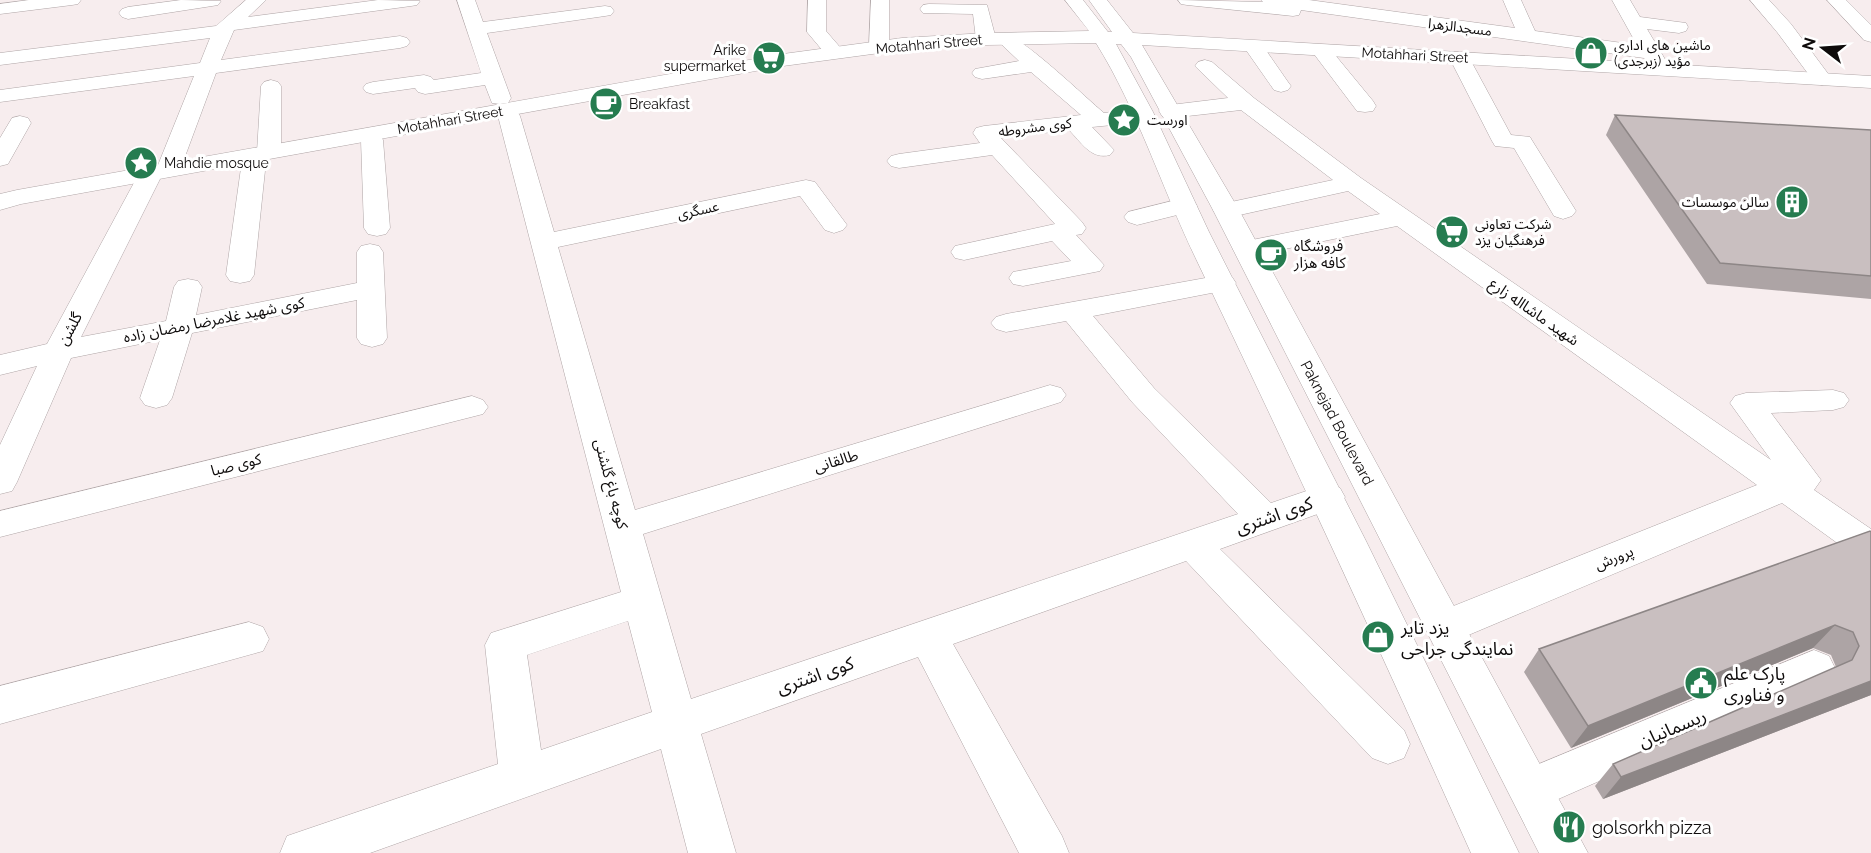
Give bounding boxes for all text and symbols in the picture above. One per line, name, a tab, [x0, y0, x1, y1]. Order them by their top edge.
street label: مسجدالزهرا	[1427, 15, 1493, 40]
north arrow	[1793, 18, 1853, 78]
street label: Motahhari Street	[875, 31, 983, 57]
shop icon: ماشین های اداری مؤید (زبرجدی)	[1573, 35, 1609, 71]
text: N	[1798, 35, 1820, 52]
place label: ماشین های اداری مؤید (زبرجدی)	[1614, 37, 1711, 70]
supermarket icon: Arike supermarket	[751, 40, 787, 76]
place label: Arike supermarket	[664, 42, 746, 74]
street label: Motahhari Street	[1361, 44, 1469, 66]
cafe icon: Breakfast	[588, 86, 624, 122]
place label: Breakfast	[629, 96, 690, 112]
place icon: اورست	[1106, 102, 1142, 138]
street label: Motahhari Street	[396, 103, 504, 137]
place label: اورست	[1147, 112, 1188, 129]
street label: کوی مشروطه	[997, 115, 1073, 140]
place icon: Mahdie mosque	[123, 145, 159, 181]
place label: Mahdie mosque	[164, 155, 269, 171]
building icon: سالن موسسات	[1774, 184, 1810, 220]
place label: سالن موسسات	[1682, 194, 1769, 211]
street label: عسگری	[676, 198, 721, 223]
supermarket icon: شرکت تعاونی فرهنگیان یزد	[1434, 214, 1470, 250]
place label: شرکت تعاونی فرهنگیان یزد	[1475, 216, 1552, 249]
cafe icon: فروشگاه کافه هزار	[1253, 237, 1289, 273]
place label: فروشگاه کافه هزار	[1293, 237, 1346, 272]
street label: شهید ماشااله زارع	[1484, 274, 1583, 352]
street label: کوی شهید غلامرضا رمضان زاده	[122, 293, 307, 346]
street label: گلشن	[54, 309, 86, 348]
street label: Paknejad Boulevard	[1297, 358, 1377, 488]
street label: کوچه باغ گلشنی	[587, 437, 632, 533]
street label: طالقانی	[812, 446, 860, 476]
street label: کوی صبا	[209, 450, 264, 480]
street label: کوی اشتری	[1233, 492, 1316, 539]
street label: پرورش	[1592, 542, 1636, 575]
place label: یزد تایر نمایندگی جراحی	[1400, 617, 1513, 660]
shop icon: یزد تایر نمایندگی جراحی	[1360, 619, 1396, 655]
street label: کوی اشتری	[774, 652, 857, 699]
place label: پارک علم و فناوری	[1724, 663, 1785, 706]
public building icon: پارک علم و فناوری	[1683, 665, 1719, 701]
street label: ریسمانیان	[1635, 704, 1709, 753]
restaurant icon: golsorkh pizza	[1551, 809, 1587, 845]
place label: golsorkh pizza	[1592, 817, 1712, 838]

